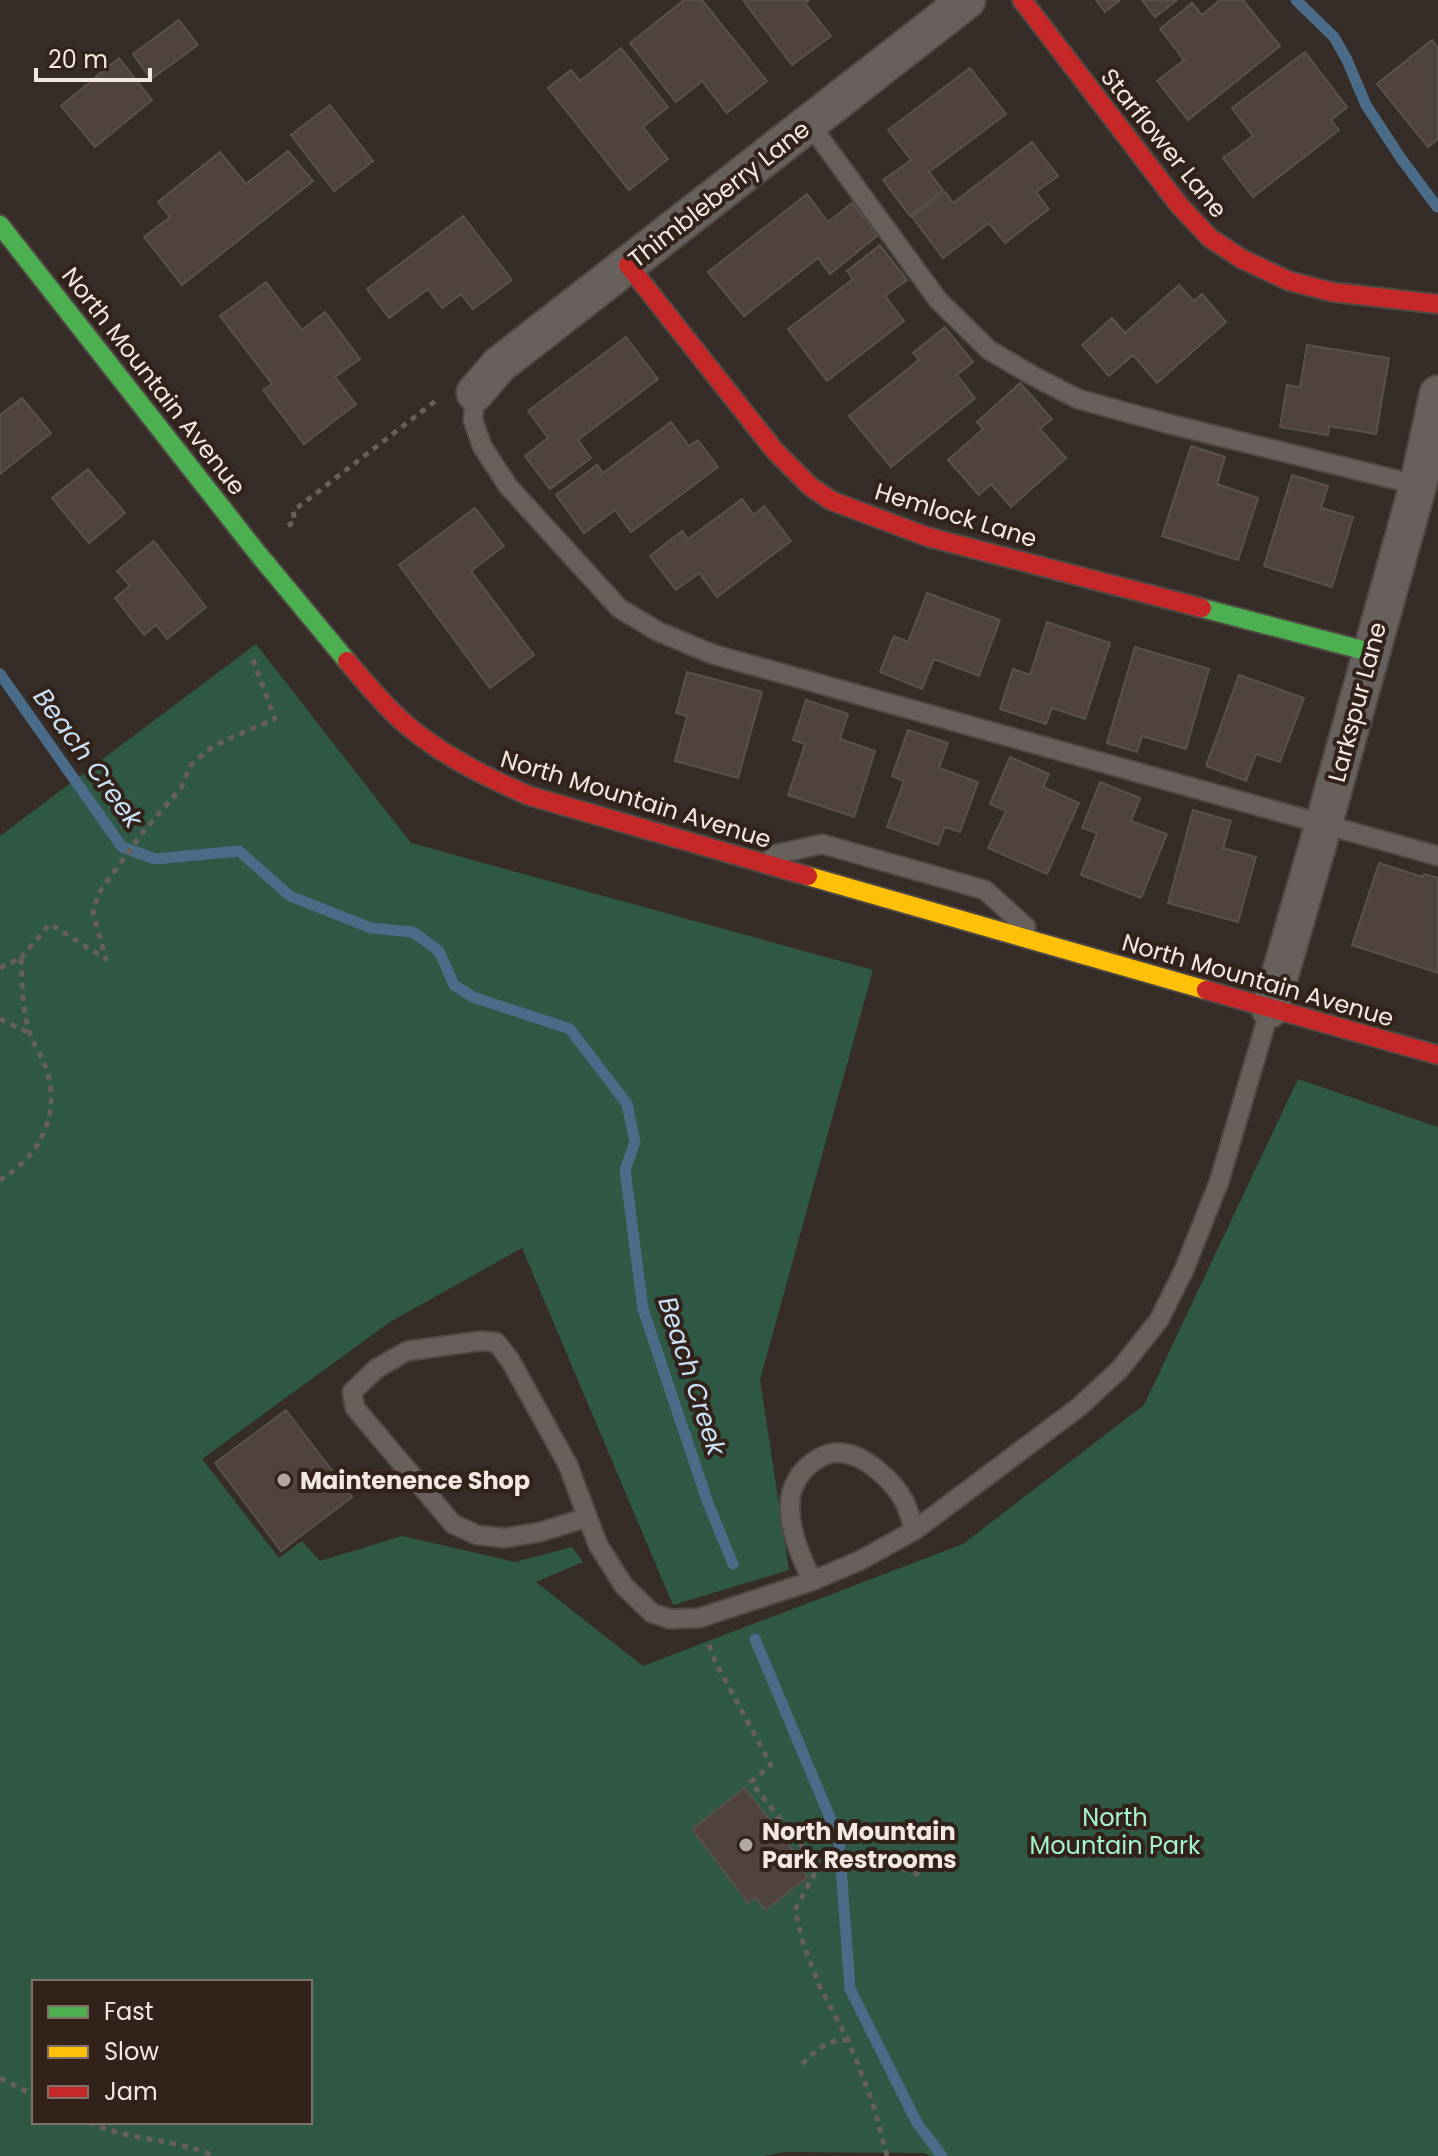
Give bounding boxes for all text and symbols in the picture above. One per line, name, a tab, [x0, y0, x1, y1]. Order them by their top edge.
scale bar	[36, 32, 150, 82]
text: 20 m	[48, 43, 108, 76]
street label: Starflower Lane	[1093, 61, 1235, 225]
street label: Thimbleberry Lane	[621, 113, 817, 275]
street label: North Mountain Avenue	[54, 260, 254, 502]
street label: Hemlock Lane	[871, 475, 1041, 555]
street label: Larkspur Lane	[1320, 618, 1394, 786]
water label: Beach Creek	[25, 681, 152, 837]
street label: North Mountain Avenue	[497, 742, 775, 856]
street label: North Mountain Avenue	[1118, 925, 1398, 1035]
water label: Beach Creek	[649, 1292, 735, 1462]
place label: Maintenence Shop	[300, 1464, 530, 1497]
marker: Maintenence Shop	[275, 1471, 293, 1489]
park label: North Mountain Park	[1030, 1801, 1201, 1862]
place label: North Mountain Park Restrooms	[762, 1815, 957, 1876]
marker: North Mountain Park Restrooms	[737, 1836, 755, 1854]
legend	[32, 1980, 312, 2124]
text: Fast	[104, 1995, 154, 2028]
text: Slow	[104, 2035, 159, 2068]
text: Jam	[104, 2075, 158, 2108]

